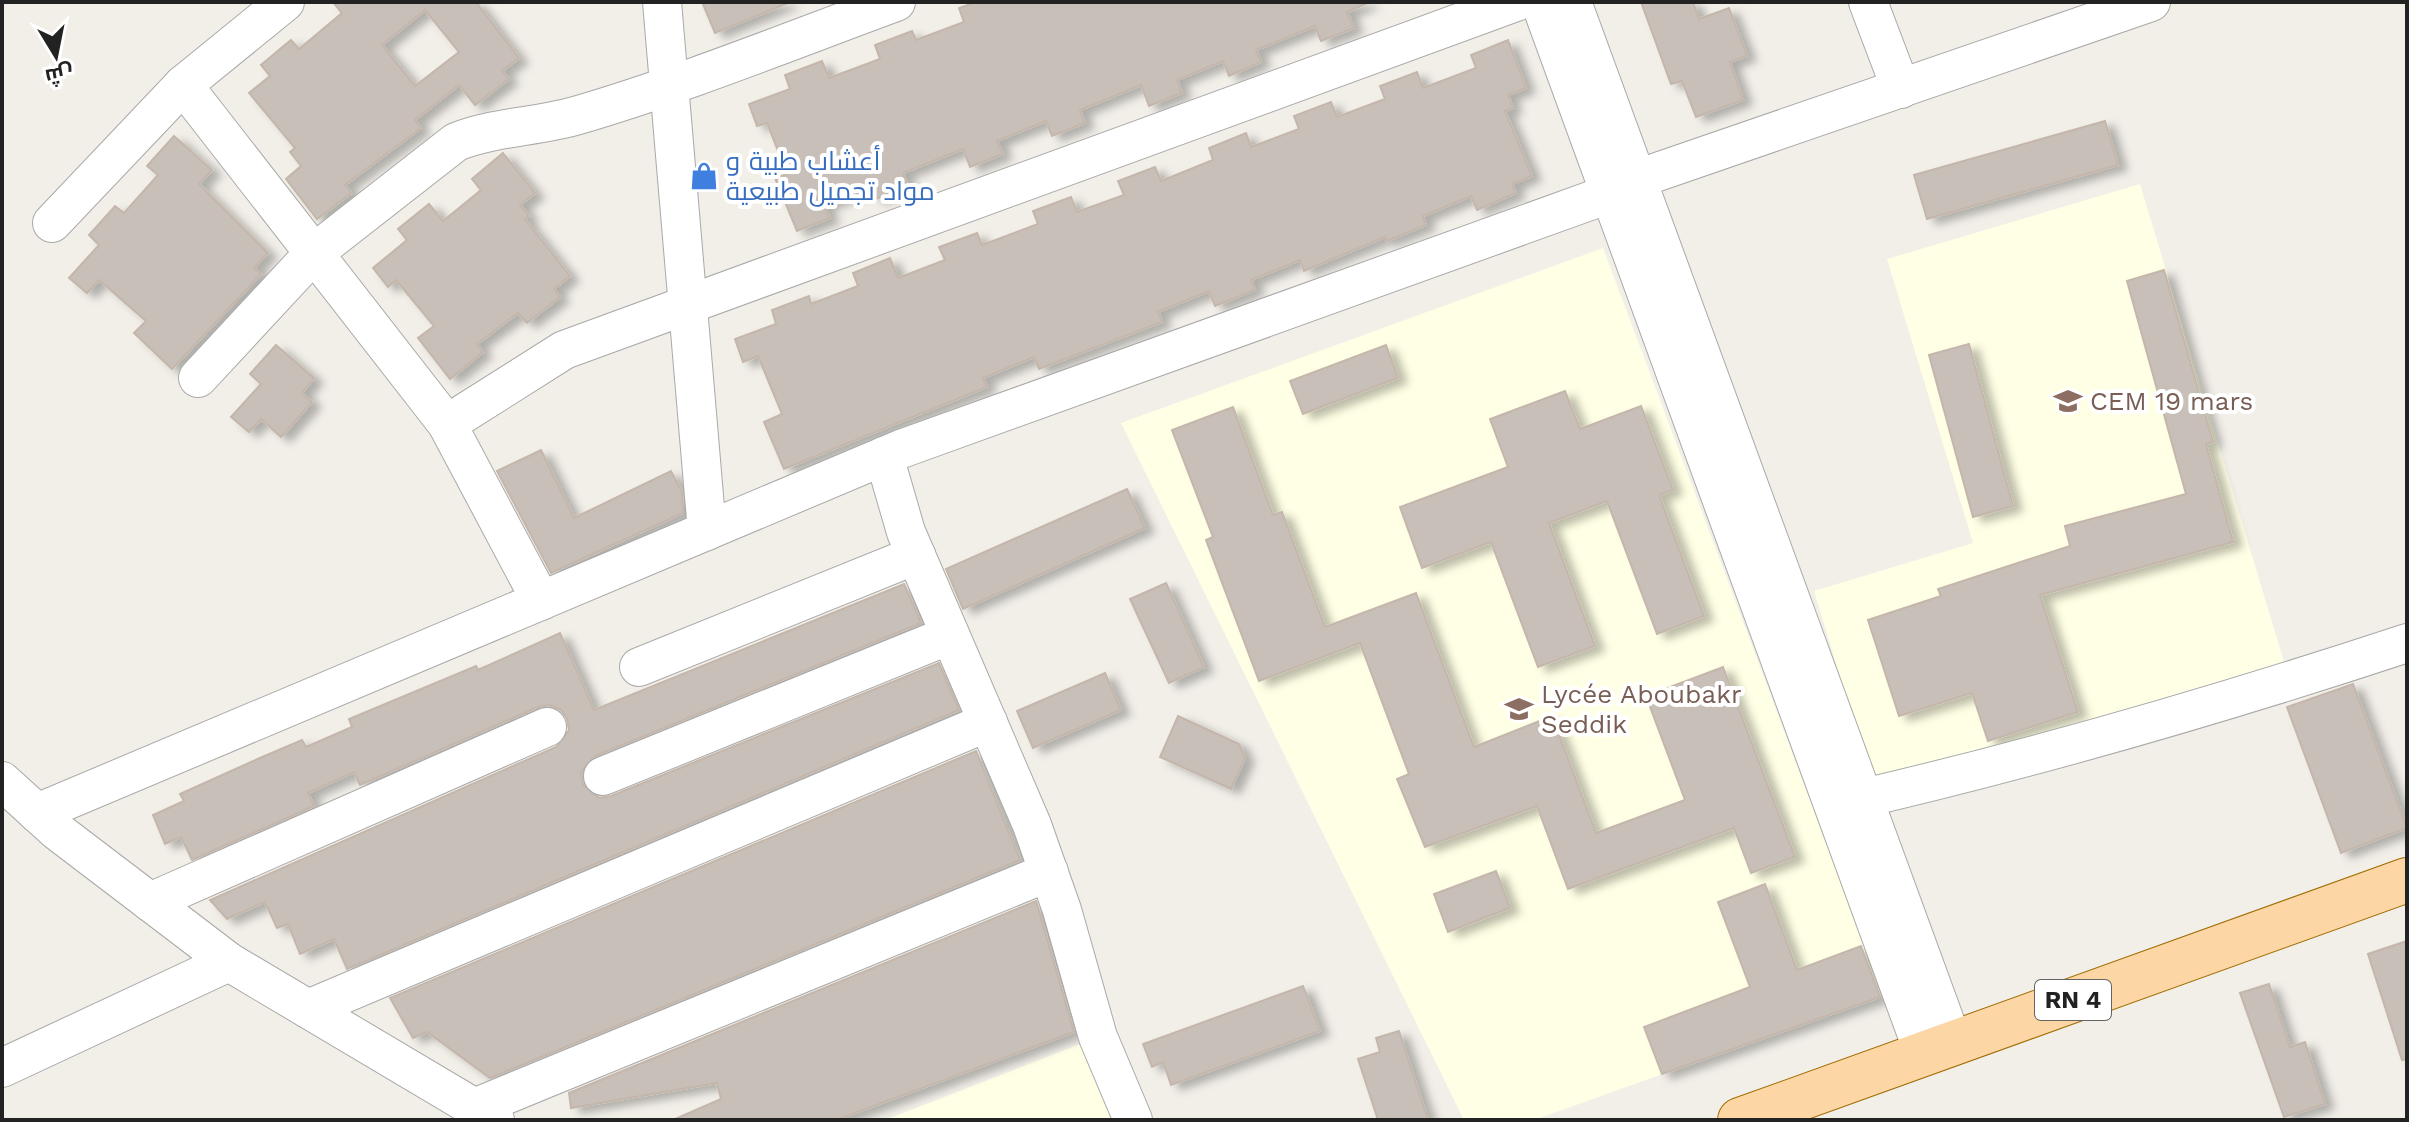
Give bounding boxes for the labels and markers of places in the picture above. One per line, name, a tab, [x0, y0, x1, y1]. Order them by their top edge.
place label: أعشاب طبية و مواد تجميل طبيعية	[726, 144, 935, 207]
shop icon: أعشاب طبية و مواد تجميل طبيعية	[689, 161, 719, 191]
school or university icon: CEM 19 mars	[2053, 386, 2083, 416]
place label: CEM 19 mars	[2090, 386, 2253, 416]
place label: Lycée Aboubakr Seddik	[1541, 679, 1742, 739]
school or university icon: Lycée Aboubakr Seddik	[1504, 694, 1534, 724]

